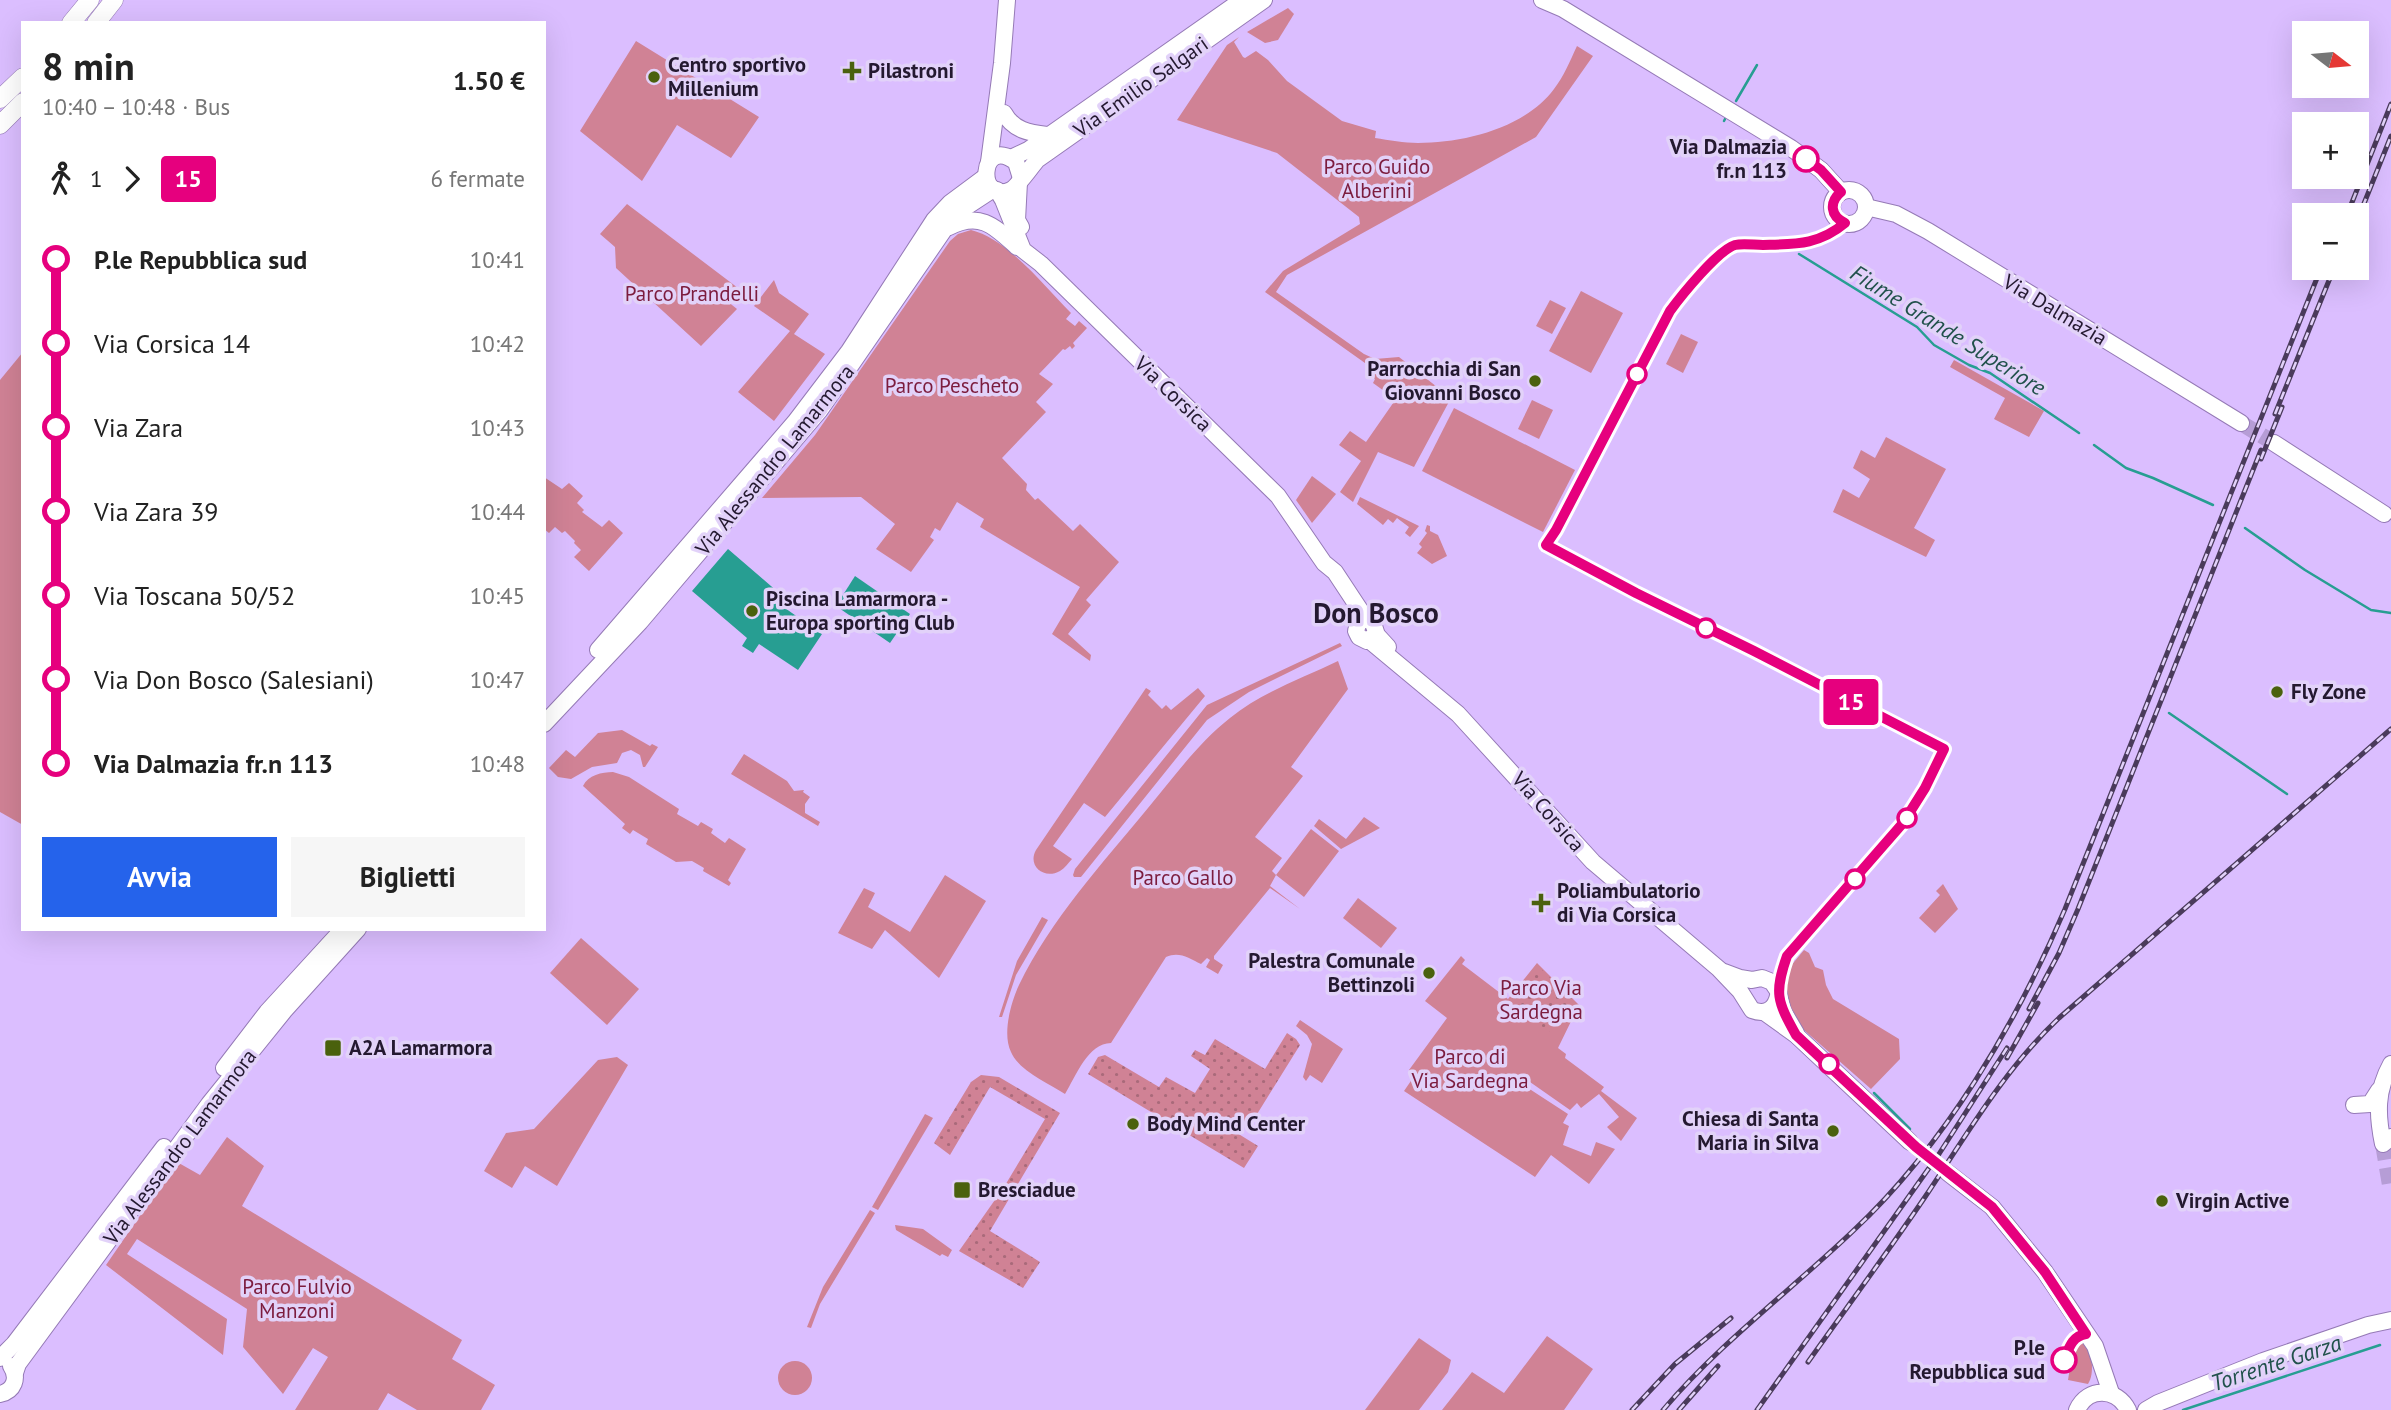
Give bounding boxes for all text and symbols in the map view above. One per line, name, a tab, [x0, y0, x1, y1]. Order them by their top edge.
north arrow	[2292, 21, 2370, 98]
map controls	[2292, 21, 2369, 280]
street label: Via Emilio Salgari	[1067, 30, 1213, 144]
text: 8 min	[42, 41, 135, 90]
place label: Centro sportivo Millenium	[668, 51, 806, 102]
place label: Pilastroni	[868, 57, 954, 84]
marker: Pilastroni	[842, 61, 862, 81]
text: 1.50 €	[453, 64, 525, 97]
marker: Centro sportivo Millenium	[646, 69, 662, 85]
text: 10:40 – 10:48 · Bus	[42, 92, 230, 121]
button: +	[2292, 112, 2369, 189]
place label: Via Dalmazia fr.n 113	[1669, 133, 1787, 184]
marker: Via Dalmazia fr.n 113	[1793, 146, 1819, 172]
park label: Parco Guido Alberini	[1324, 153, 1430, 204]
icon: walk	[42, 160, 80, 198]
icon: forward	[113, 160, 151, 198]
text: 15	[175, 163, 202, 194]
text: 1	[90, 164, 103, 193]
text: 6 fermate	[430, 164, 525, 193]
button: −	[2292, 203, 2369, 280]
text: P.le Repubblica sud	[94, 243, 307, 276]
text: 10:41	[470, 245, 525, 274]
water label: Fiume Grande Superiore	[1845, 258, 2052, 402]
street label: Via Dalmazia	[1997, 267, 2112, 351]
park label: Parco Prandelli	[625, 280, 759, 307]
text: Via Corsica 14	[94, 327, 250, 360]
text: 10:42	[470, 329, 525, 358]
street label: Via Corsica	[1128, 349, 1218, 437]
place label: Parrocchia di San Giovanni Bosco	[1367, 355, 1521, 406]
street label: Via Alessandro Lamarmora	[689, 359, 860, 562]
unlabelled marker	[1627, 364, 1647, 384]
park label: Parco Pescheto	[885, 372, 1019, 399]
marker: Parrocchia di San Giovanni Bosco	[1527, 373, 1543, 389]
text: Via Zara	[94, 411, 183, 444]
text: 10:43	[470, 413, 525, 442]
text: Via Zara 39	[94, 495, 219, 528]
text: 10:44	[470, 497, 525, 526]
text: Via Toscana 50/52	[94, 579, 295, 612]
text: 10:45	[470, 581, 525, 610]
place label: Piscina Lamarmora - Europa sporting Club	[766, 585, 955, 636]
district label: Don Bosco	[1313, 594, 1439, 631]
marker: Piscina Lamarmora - Europa sporting Club	[744, 603, 760, 619]
unlabelled marker	[1696, 618, 1716, 638]
text: Via Don Bosco (Salesiani)	[94, 663, 374, 696]
text: 10:47	[470, 665, 525, 694]
place label: Fly Zone	[2291, 678, 2366, 705]
line badge: 15	[1820, 679, 1882, 725]
marker: Fly Zone	[2269, 684, 2285, 700]
text: 15	[1837, 686, 1865, 717]
text: Via Dalmazia fr.n 113	[94, 747, 333, 780]
text: 10:48	[470, 749, 525, 778]
street label: Via Corsica	[1506, 765, 1591, 857]
unlabelled marker	[1897, 808, 1917, 828]
button: Avvia	[42, 837, 277, 917]
button: Biglietti	[291, 837, 525, 917]
park label: Parco Gallo	[1132, 864, 1234, 891]
unlabelled marker	[1845, 869, 1865, 889]
place label: Poliambulatorio di Via Corsica	[1557, 877, 1701, 928]
marker: Poliambulatorio di Via Corsica	[1531, 893, 1551, 913]
place label: Palestra Comunale Bettinzoli	[1248, 947, 1415, 998]
marker: Palestra Comunale Bettinzoli	[1421, 965, 1437, 981]
park label: Parco Via Sardegna	[1499, 974, 1583, 1025]
place label: A2A Lamarmora	[349, 1034, 493, 1061]
marker: A2A Lamarmora	[323, 1038, 343, 1058]
street label: Via Alessandro Lamarmora	[97, 1043, 262, 1251]
park label: Parco di Via Sardegna	[1410, 1043, 1529, 1094]
unlabelled marker	[1819, 1054, 1839, 1074]
place label: Chiesa di Santa Maria in Silva	[1682, 1105, 1819, 1156]
place label: Body Mind Center	[1147, 1110, 1306, 1137]
marker: Body Mind Center	[1125, 1116, 1141, 1132]
marker: Chiesa di Santa Maria in Silva	[1825, 1123, 1841, 1139]
place label: Bresciadue	[978, 1176, 1076, 1203]
marker: Bresciadue	[952, 1180, 972, 1200]
place label: Virgin Active	[2175, 1187, 2289, 1214]
marker: Virgin Active	[2154, 1193, 2170, 1209]
park label: Parco Fulvio Manzoni	[242, 1273, 352, 1324]
water label: Torrente Garza	[2207, 1328, 2345, 1397]
place label: P.le Repubblica sud	[1909, 1334, 2045, 1385]
marker: P.le Repubblica sud	[2051, 1347, 2077, 1373]

